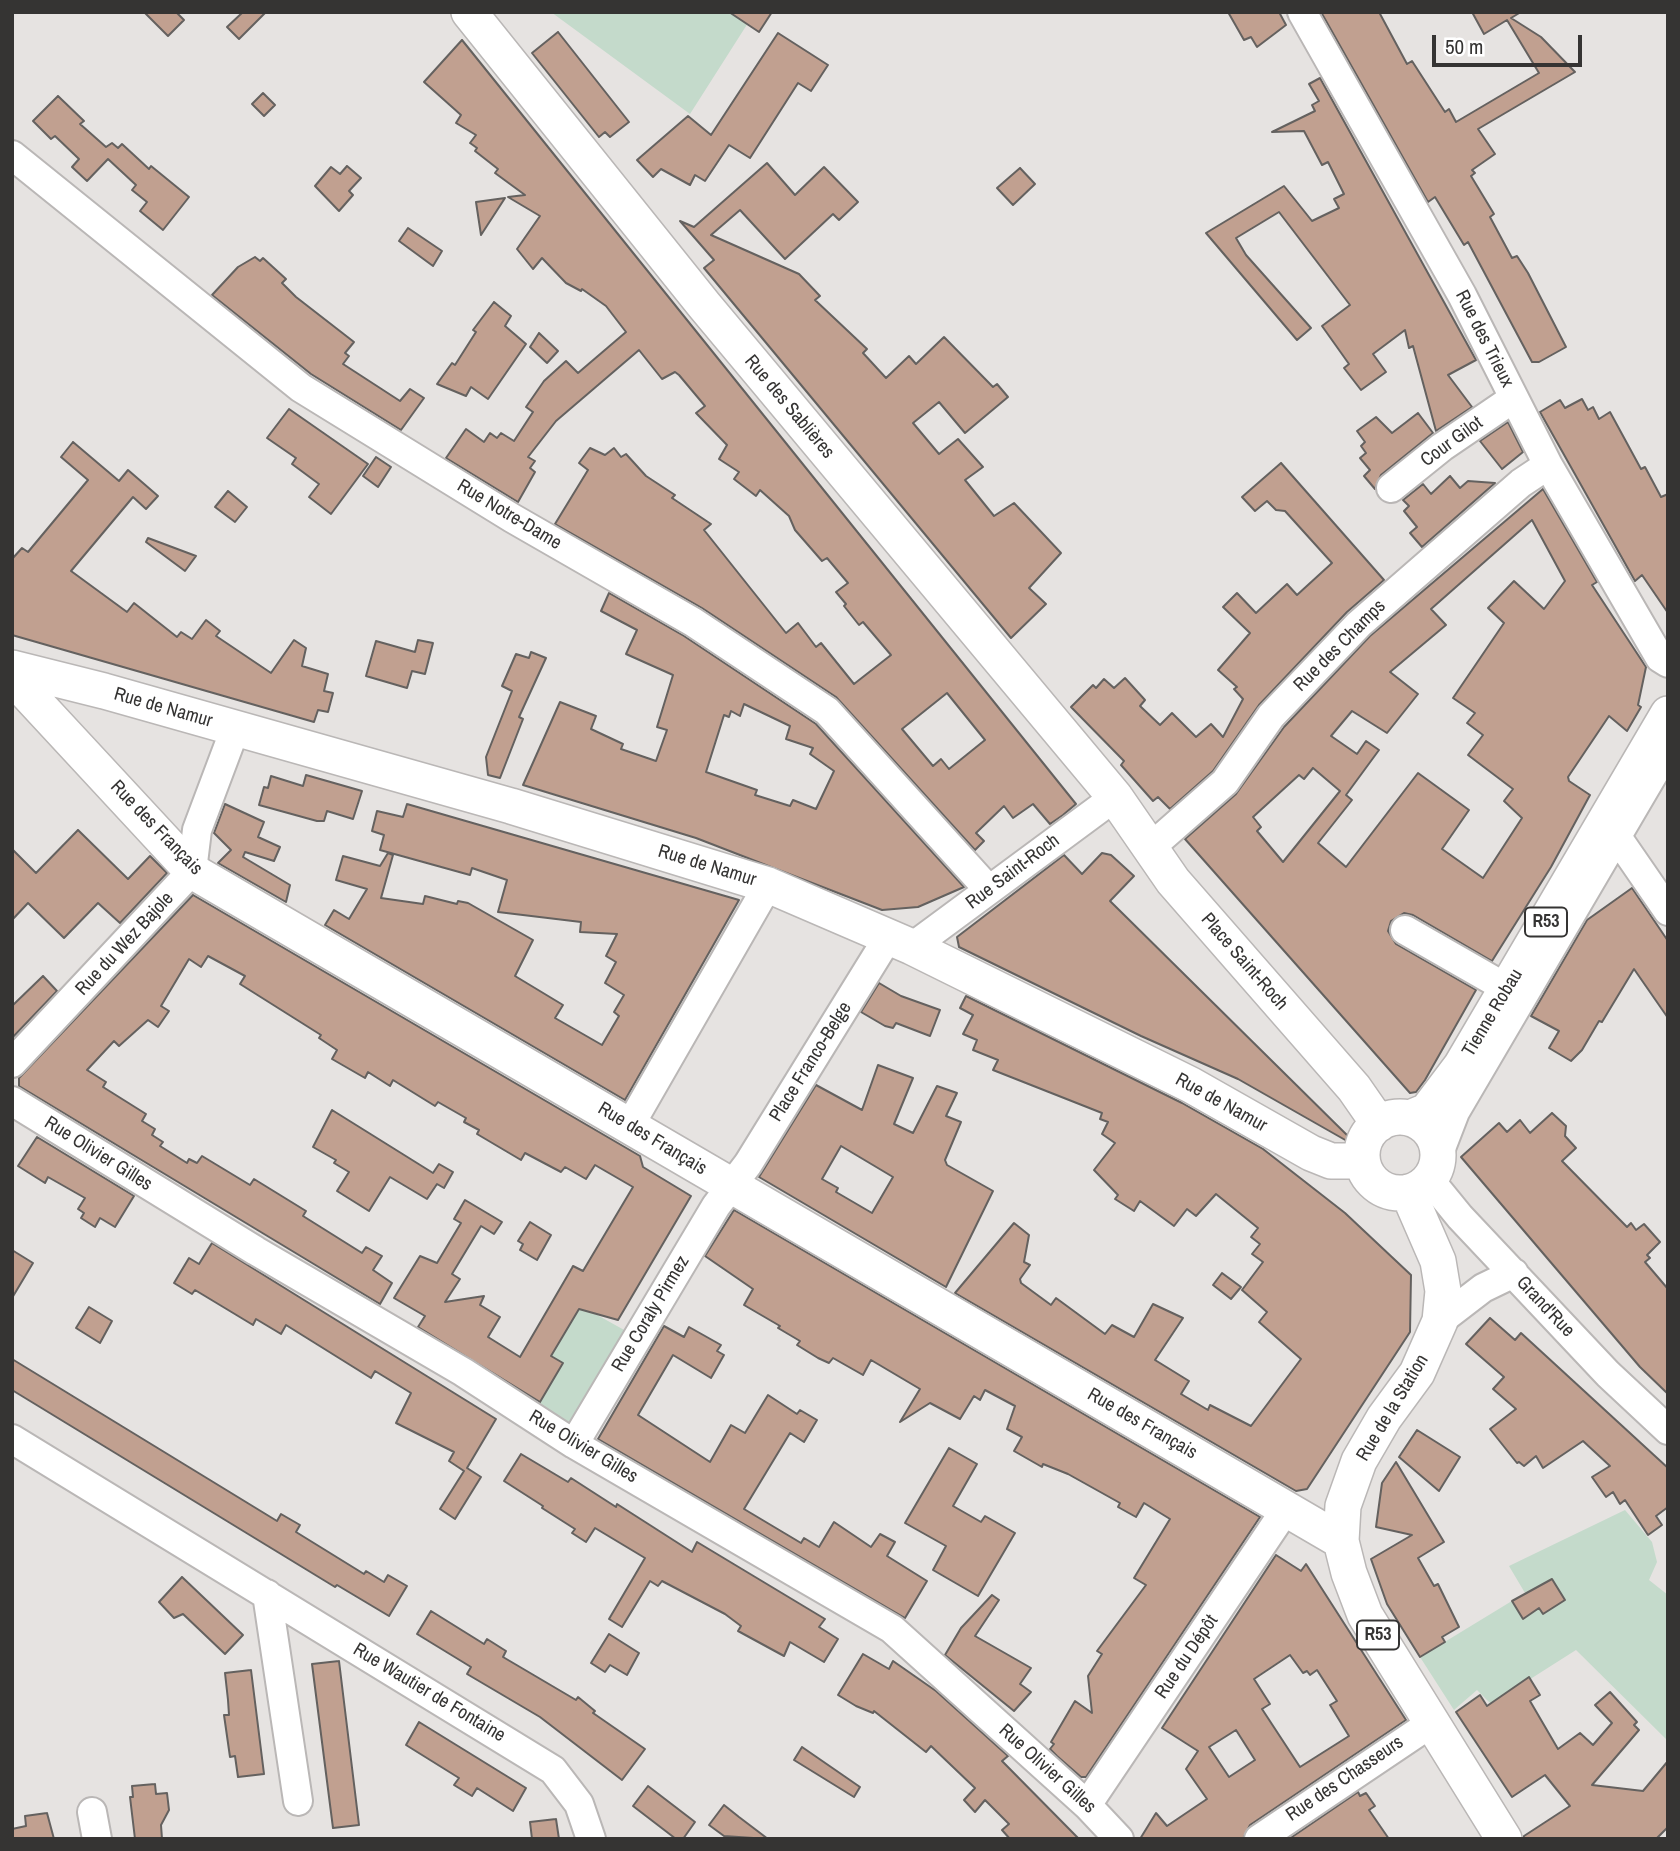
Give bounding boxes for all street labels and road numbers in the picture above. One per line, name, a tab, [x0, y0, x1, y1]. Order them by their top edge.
street label: Rue des Trieux	[1450, 287, 1518, 391]
street label: Rue des Sablières	[739, 351, 839, 463]
street label: Cour Gilot	[1417, 412, 1487, 472]
street label: Rue Notre-Dame	[453, 475, 565, 555]
street label: Rue des Champs	[1289, 595, 1391, 697]
street label: Rue de Namur	[111, 683, 215, 733]
street label: Rue des Français	[105, 776, 207, 880]
street label: Rue Saint-Roch	[962, 830, 1064, 914]
street label: Rue de Namur	[655, 840, 759, 892]
street label: Rue du Wez Bajole	[71, 888, 179, 1000]
road number: R53	[1525, 908, 1567, 937]
street label: Place Saint-Roch	[1196, 909, 1292, 1015]
street label: Tienne Robau	[1458, 965, 1528, 1061]
street label: Place Franco-Belge	[765, 998, 857, 1126]
street label: Rue de Namur	[1171, 1068, 1271, 1138]
street label: Rue des Français	[593, 1098, 711, 1180]
street label: Rue Olivier Gilles	[40, 1112, 156, 1196]
street label: Rue Coraly Pirmez	[607, 1252, 695, 1376]
street label: Grand'Rue	[1511, 1272, 1579, 1342]
street label: Rue de la Station	[1352, 1351, 1434, 1465]
street label: Rue des Français	[1083, 1383, 1201, 1465]
street label: Rue Olivier Gilles	[524, 1406, 642, 1488]
street label: Rue du Dépôt	[1151, 1611, 1223, 1703]
road number: R53	[1357, 1620, 1399, 1650]
street label: Rue Wautier de Fontaine	[349, 1639, 509, 1747]
street label: Rue Olivier Gilles	[994, 1719, 1100, 1819]
street label: Rue des Chasseurs	[1282, 1731, 1408, 1827]

